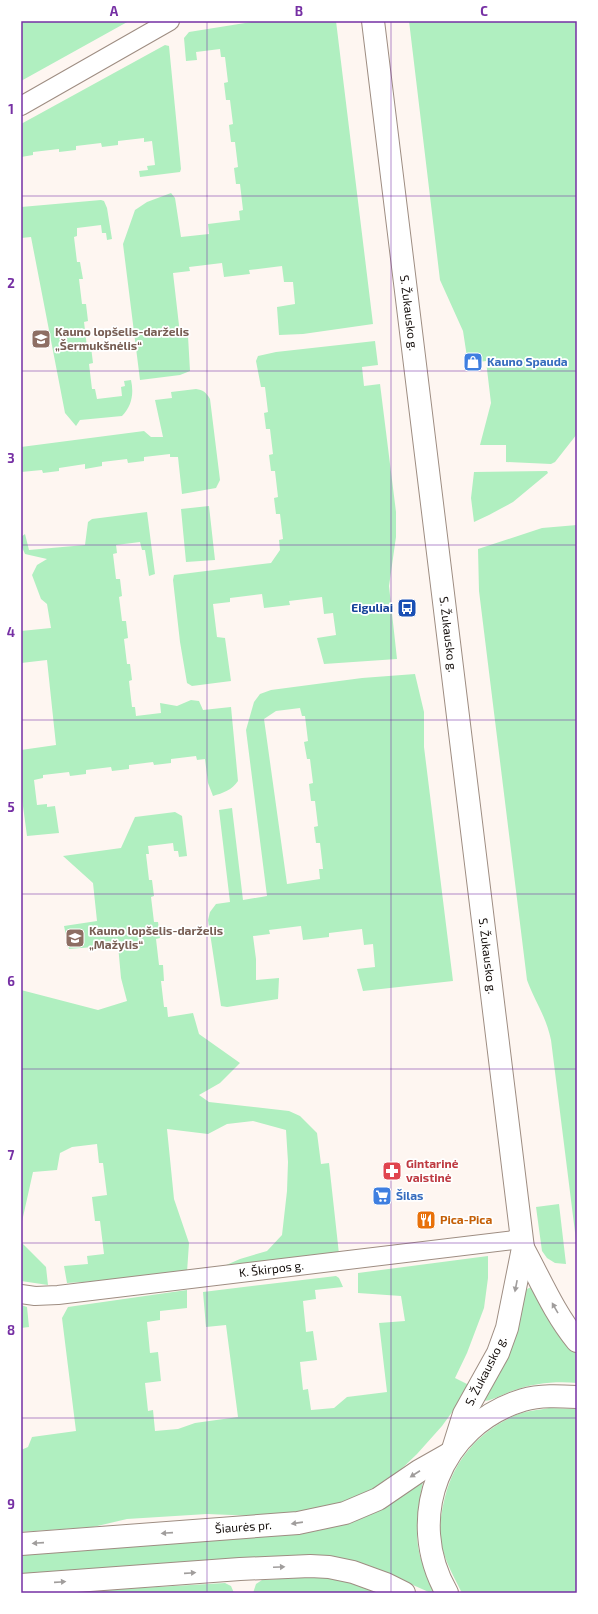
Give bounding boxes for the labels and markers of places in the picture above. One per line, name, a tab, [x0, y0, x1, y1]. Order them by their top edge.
place label: Kauno lopšelis-darželis „Šermukšnėlis“	[55, 324, 189, 352]
school or university icon: Kauno lopšelis-darželis „Šermukšnėlis“	[30, 328, 52, 350]
shop icon: Kauno Spauda	[462, 351, 484, 373]
place label: Kauno Spauda	[487, 354, 568, 368]
bus stop icon: Eiguliai	[396, 597, 418, 619]
place label: Eiguliai	[351, 600, 393, 614]
place label: Kauno lopšelis-darželis „Mažylis“	[89, 923, 223, 952]
school or university icon: Kauno lopšelis-darželis „Mažylis“	[64, 927, 86, 949]
place label: Gintarinė vaistinė	[406, 1156, 459, 1184]
pharmacy icon: Gintarinė vaistinė	[381, 1160, 403, 1182]
supermarket icon: Šilas	[371, 1185, 393, 1207]
place label: Šilas	[396, 1188, 424, 1202]
restaurant icon: Pica-Pica	[415, 1209, 437, 1231]
place label: Pica-Pica	[440, 1212, 492, 1226]

